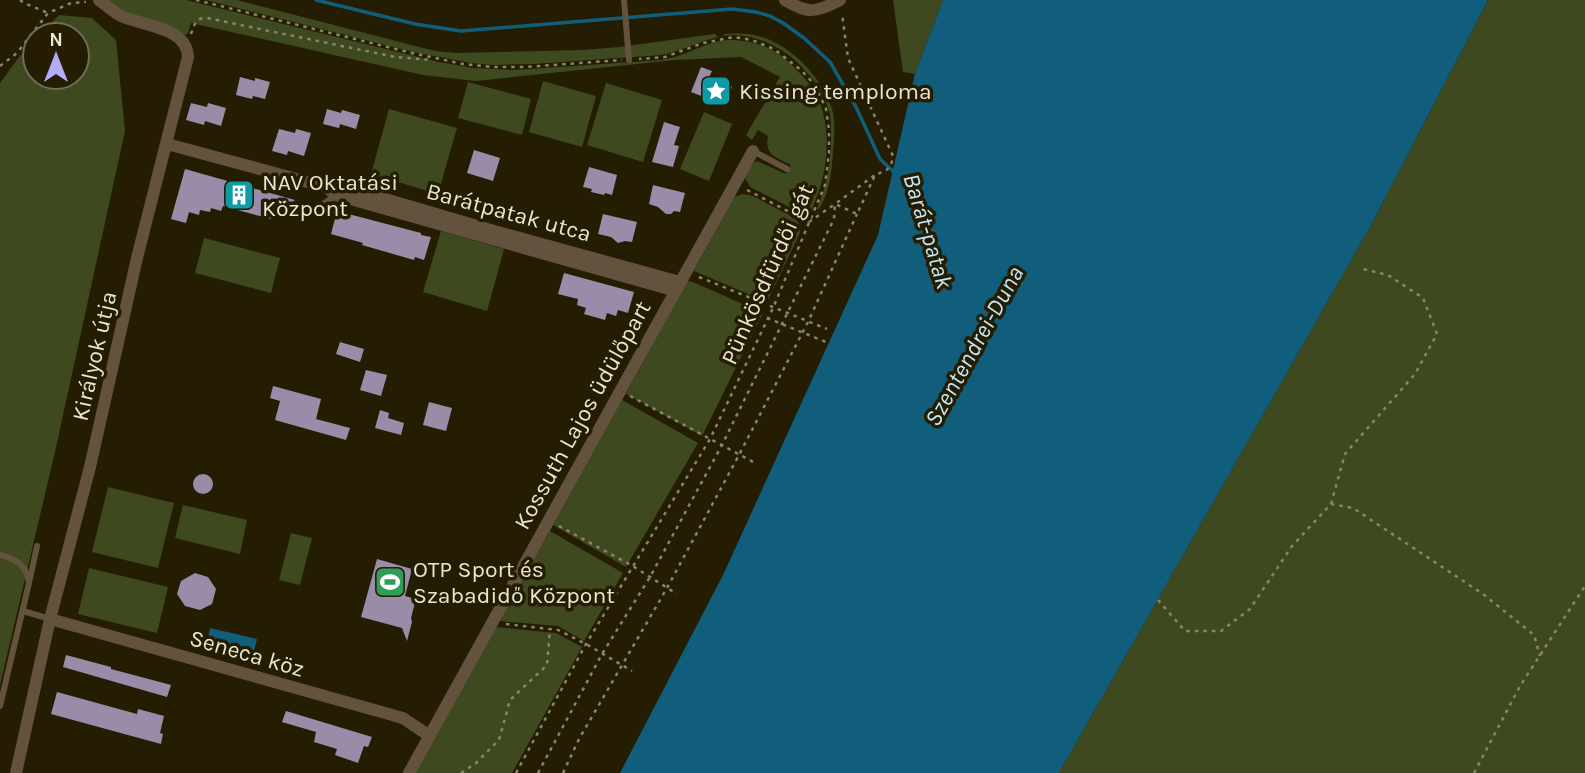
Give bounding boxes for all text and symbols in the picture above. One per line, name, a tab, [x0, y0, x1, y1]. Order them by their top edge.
north arrow	[21, 21, 91, 91]
text: N	[49, 29, 63, 51]
place icon: Kissing temploma	[699, 74, 733, 108]
place label: Kissing temploma	[739, 78, 932, 105]
place label: NAV Oktatási Központ	[262, 169, 398, 222]
water label: Barát-patak	[897, 170, 959, 293]
building icon: NAV Oktatási Központ	[222, 178, 256, 212]
street label: Barátpatak utca	[423, 178, 594, 247]
street label: Pünkösdfürdői gát	[716, 179, 820, 369]
water label: Szentendrei-Duna	[919, 261, 1029, 431]
street label: Királyok útja	[66, 289, 123, 424]
street label: Kossuth Lajos üdülőpart	[508, 296, 657, 534]
place label: OTP Sport és Szabadidő Központ	[413, 556, 615, 609]
sports icon: OTP Sport és Szabadidő Központ	[373, 565, 407, 599]
street label: Seneca köz	[187, 624, 307, 683]

